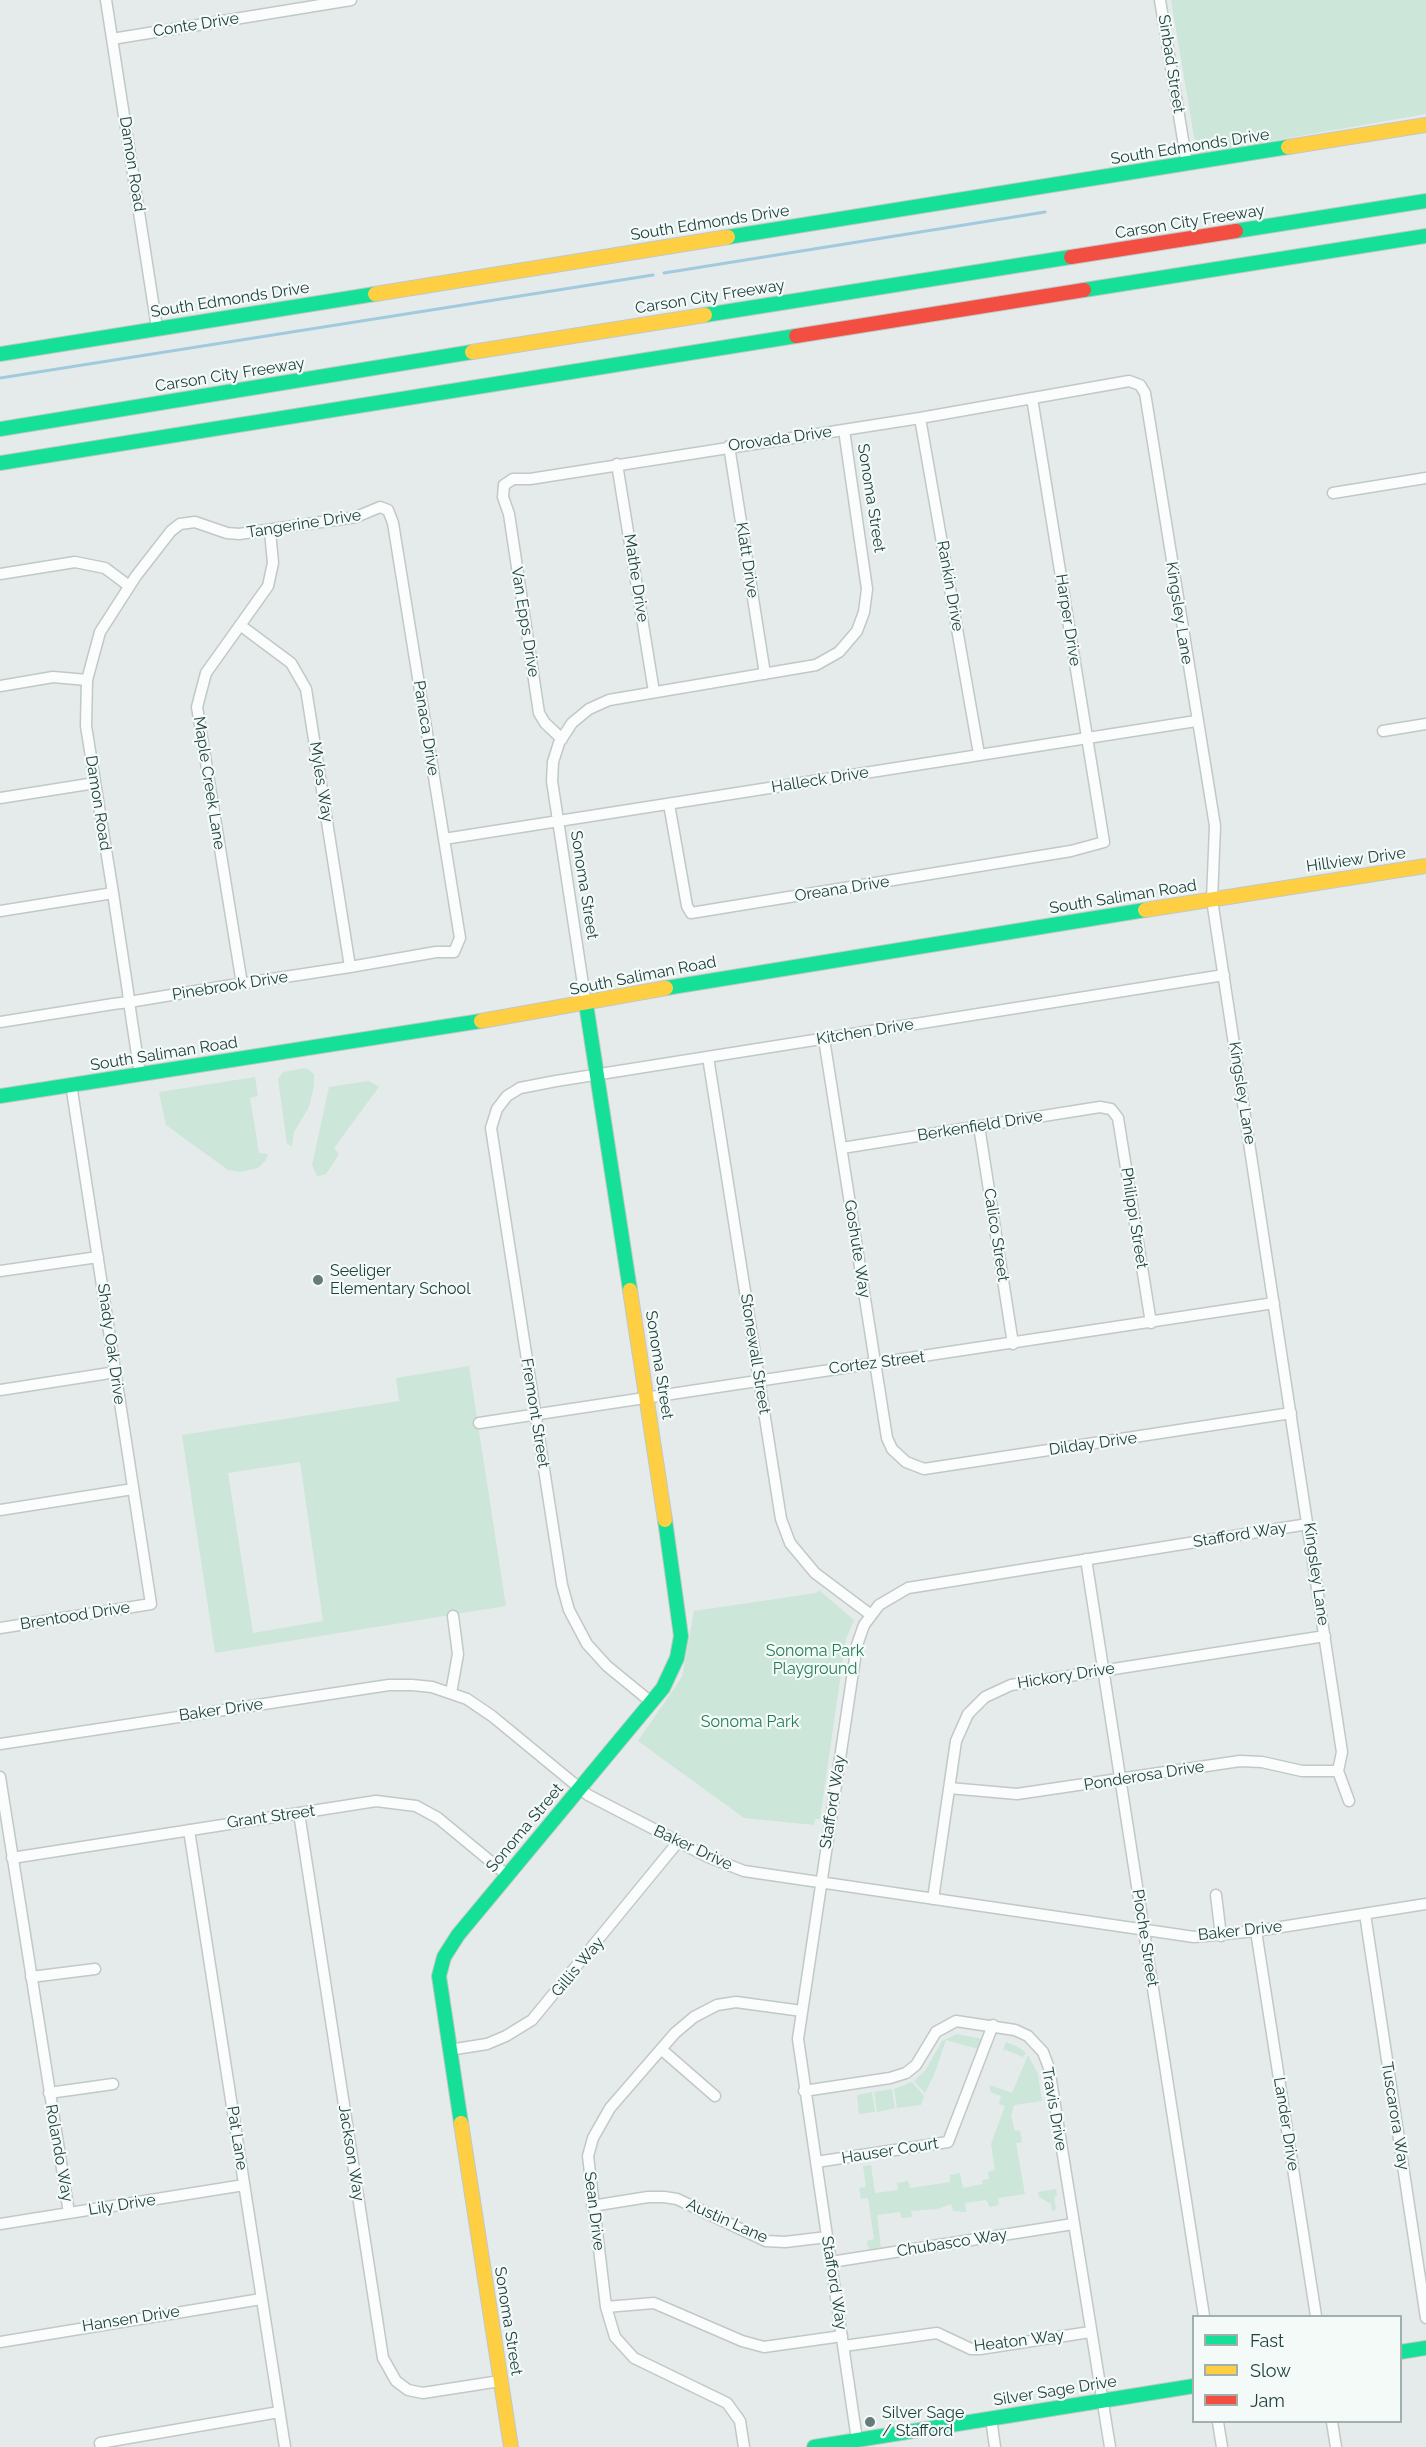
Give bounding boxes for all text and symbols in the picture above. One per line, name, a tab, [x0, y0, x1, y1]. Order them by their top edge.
street label: Conte Drive	[152, 9, 240, 41]
street label: Sinbad Street	[1154, 13, 1188, 115]
street label: Damon Road	[115, 115, 149, 213]
street label: South Edmonds Drive	[1109, 125, 1271, 169]
street label: South Edmonds Drive	[629, 201, 791, 245]
street label: Carson City Freeway	[1114, 201, 1266, 243]
street label: Carson City Freeway	[634, 276, 786, 318]
street label: South Edmonds Drive	[149, 278, 311, 322]
street label: Carson City Freeway	[154, 354, 306, 396]
street label: Orovada Drive	[727, 422, 833, 456]
street label: Sonoma Street	[853, 442, 889, 554]
street label: Tangerine Drive	[245, 505, 363, 543]
street label: Klatt Drive	[732, 521, 762, 599]
street label: Mathe Drive	[620, 533, 652, 623]
street label: Rankin Drive	[933, 539, 967, 633]
street label: Kingsley Lane	[1161, 560, 1197, 666]
street label: Van Epps Drive	[507, 565, 543, 679]
street label: Harper Drive	[1051, 572, 1085, 668]
street label: Panaca Drive	[409, 679, 443, 777]
street label: Maple Creek Lane	[189, 715, 229, 851]
street label: Myles Way	[305, 740, 337, 824]
street label: Damon Road	[81, 754, 115, 852]
street label: Halleck Drive	[770, 763, 870, 797]
street label: Sonoma Street	[566, 829, 602, 941]
street label: Hillview Drive	[1305, 844, 1407, 876]
street label: Oreana Drive	[793, 872, 891, 906]
street label: South Saliman Road	[1048, 876, 1198, 918]
street label: South Saliman Road	[568, 952, 718, 1000]
street label: Pinebrook Drive	[171, 967, 289, 1005]
street label: Kitchen Drive	[815, 1015, 915, 1049]
street label: South Saliman Road	[89, 1033, 239, 1075]
street label: Kingsley Lane	[1224, 1040, 1260, 1146]
street label: Berkenfield Drive	[916, 1107, 1044, 1145]
street label: Philippi Street	[1117, 1166, 1151, 1270]
street label: Calico Street	[979, 1187, 1013, 1283]
street label: Goshute Way	[840, 1198, 874, 1300]
place label: Seeliger Elementary School	[330, 1261, 470, 1299]
marker: Seeliger Elementary School	[311, 1273, 325, 1287]
street label: Shady Oak Drive	[93, 1282, 129, 1406]
street label: Stonewall Street	[736, 1293, 774, 1415]
street label: Sonoma Street	[641, 1309, 677, 1421]
street label: Cortez Street	[828, 1348, 926, 1378]
street label: Fremont Street	[517, 1357, 553, 1469]
street label: Dilday Drive	[1048, 1428, 1138, 1460]
street label: Stafford Way	[1192, 1518, 1288, 1552]
street label: Kingsley Lane	[1299, 1521, 1333, 1627]
street label: Brentood Drive	[19, 1598, 131, 1634]
park label: Sonoma Park Playground	[766, 1641, 864, 1679]
street label: Hickory Drive	[1016, 1659, 1116, 1693]
street label: Baker Drive	[178, 1695, 264, 1725]
park label: Sonoma Park	[701, 1712, 799, 1732]
street label: Stafford Way	[816, 1754, 850, 1850]
street label: Ponderosa Drive	[1082, 1757, 1206, 1795]
street label: Sonoma Street	[482, 1780, 568, 1876]
street label: Grant Street	[226, 1801, 316, 1833]
street label: Baker Drive	[651, 1821, 735, 1875]
street label: Pioche Street	[1128, 1888, 1162, 1988]
street label: Baker Drive	[1197, 1917, 1283, 1945]
street label: Gillis Way	[548, 1933, 608, 2001]
street label: Tuscarora Way	[1377, 2060, 1413, 2172]
street label: Travis Drive	[1037, 2066, 1071, 2152]
street label: Lander Drive	[1269, 2076, 1303, 2172]
street label: Rolando Way	[41, 2103, 77, 2203]
street label: Jackson Way	[334, 2103, 368, 2203]
street label: Pat Lane	[222, 2105, 252, 2171]
street label: Hauser Court	[840, 2134, 940, 2168]
street label: Sean Drive	[580, 2170, 608, 2252]
street label: Lily Drive	[87, 2190, 157, 2220]
street label: Austin Lane	[683, 2195, 771, 2247]
street label: Chubasco Way	[895, 2225, 1009, 2261]
street label: Stafford Way	[817, 2235, 851, 2331]
street label: Sonoma Street	[490, 2265, 526, 2377]
street label: Hansen Drive	[81, 2302, 181, 2336]
legend	[1192, 2315, 1402, 2423]
street label: Heaton Way	[973, 2326, 1065, 2356]
text: Fast	[1250, 2330, 1284, 2351]
text: Slow	[1250, 2360, 1291, 2381]
street label: Silver Sage Drive	[992, 2372, 1118, 2410]
text: Jam	[1250, 2390, 1285, 2411]
place label: Silver Sage / Stafford	[882, 2403, 964, 2441]
marker: Silver Sage / Stafford	[863, 2415, 877, 2429]

